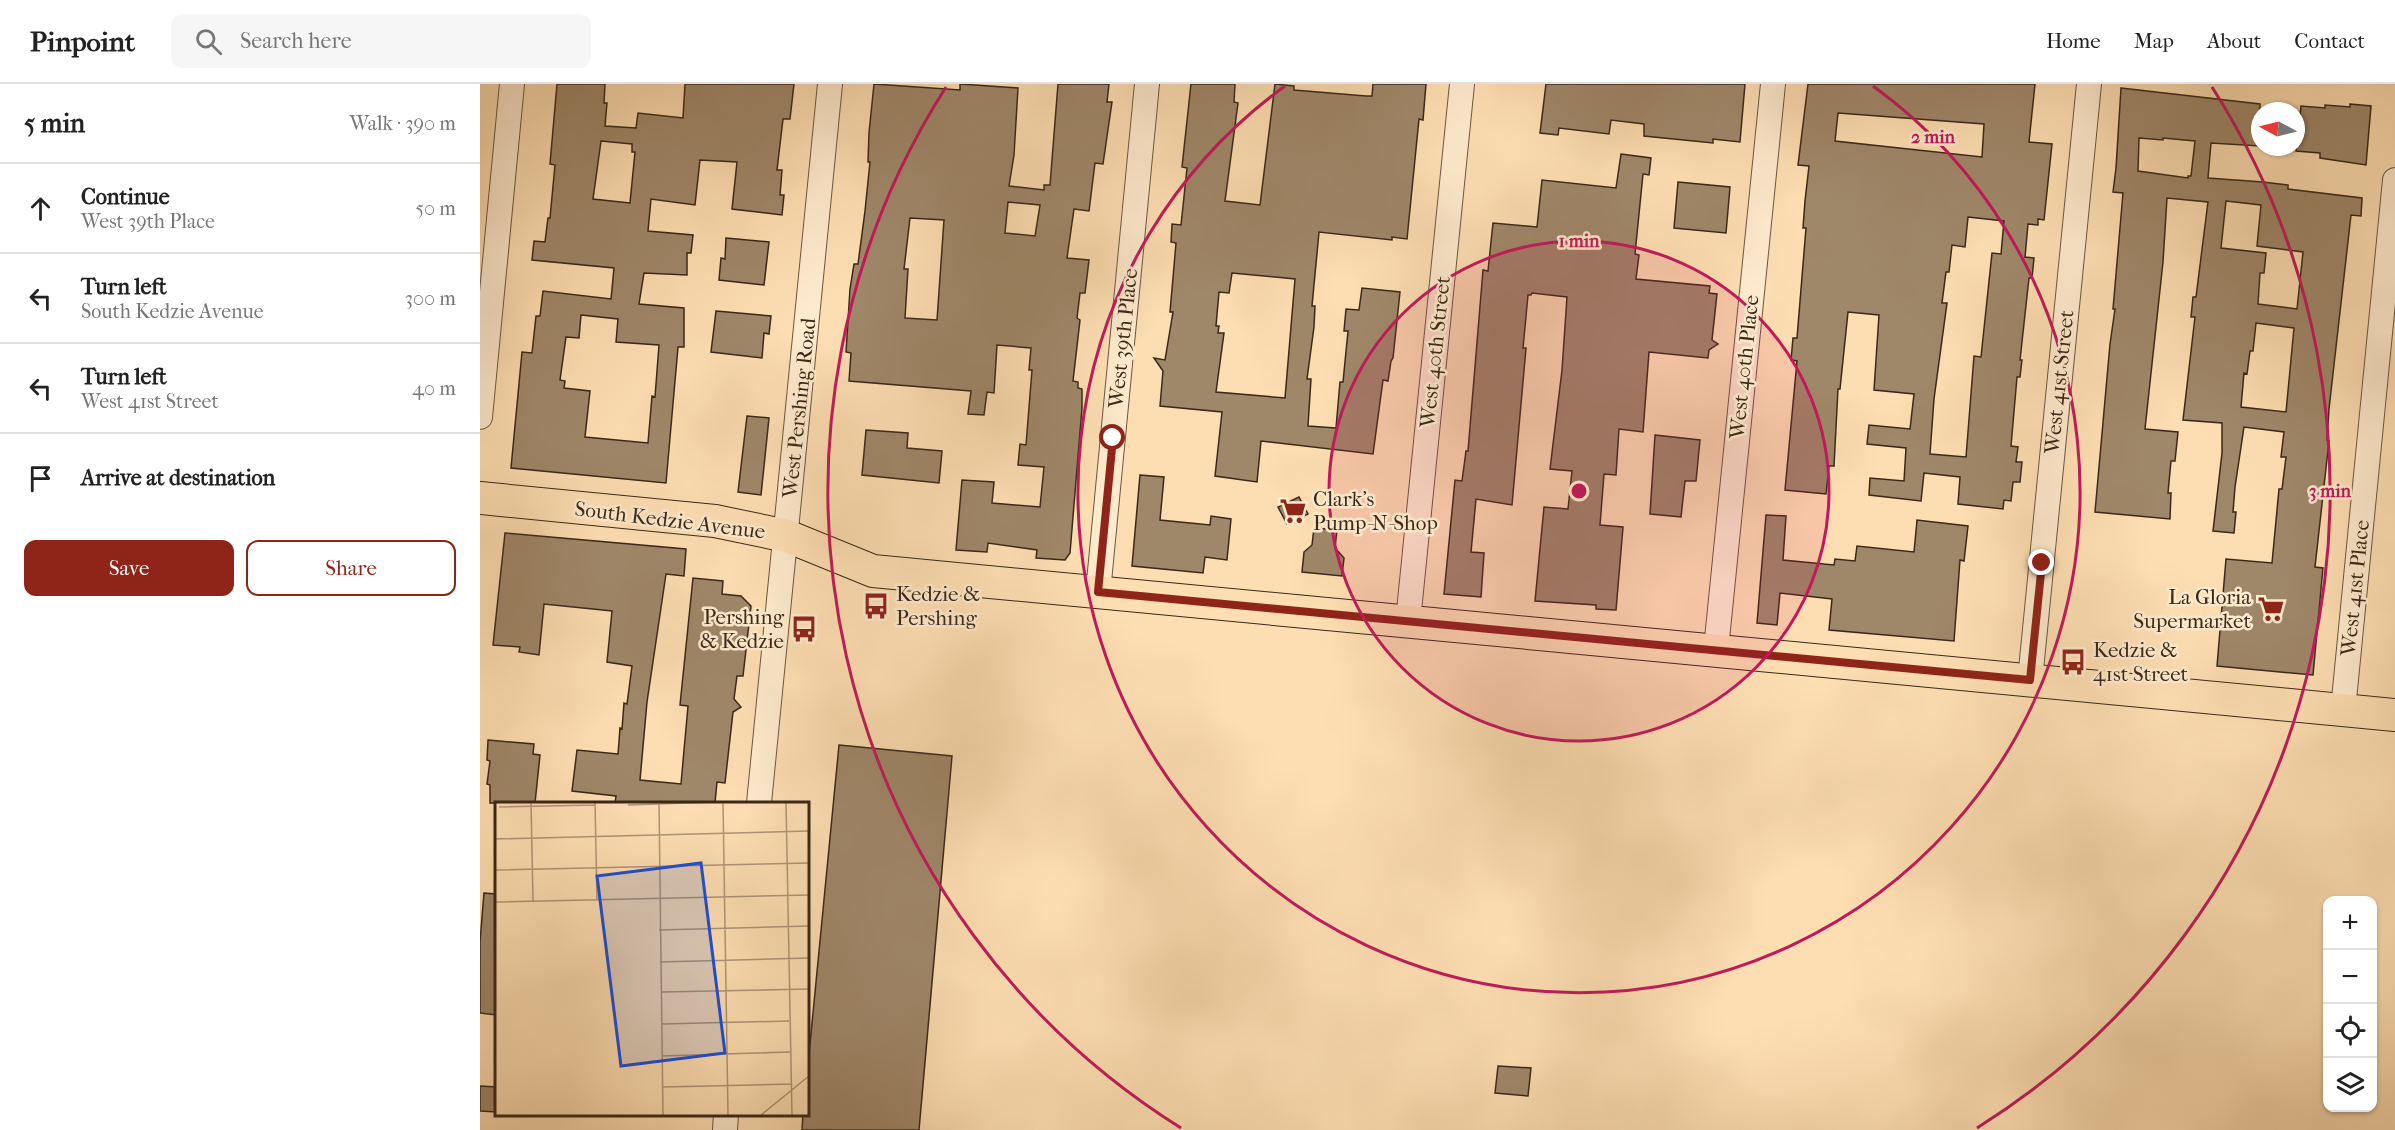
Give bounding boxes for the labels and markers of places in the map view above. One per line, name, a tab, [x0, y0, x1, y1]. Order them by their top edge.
centre of rings	[1569, 481, 1589, 501]
place label: Clark's Pump-N-Shop	[1313, 487, 1438, 535]
supermarket icon: Clark's Pump-N-Shop	[1278, 496, 1308, 526]
place label: Kedzie & Pershing	[896, 582, 980, 630]
place label: La Gloria Supermarket	[2133, 585, 2251, 633]
bus stop icon: Kedzie & Pershing	[861, 591, 891, 621]
supermarket icon: La Gloria Supermarket	[2256, 594, 2286, 624]
place label: Pershing & Kedzie	[700, 605, 785, 653]
bus stop icon: Pershing & Kedzie	[789, 614, 819, 644]
place label: Kedzie & 41st Street	[2093, 638, 2189, 686]
bus stop icon: Kedzie & 41st Street	[2058, 647, 2088, 677]

